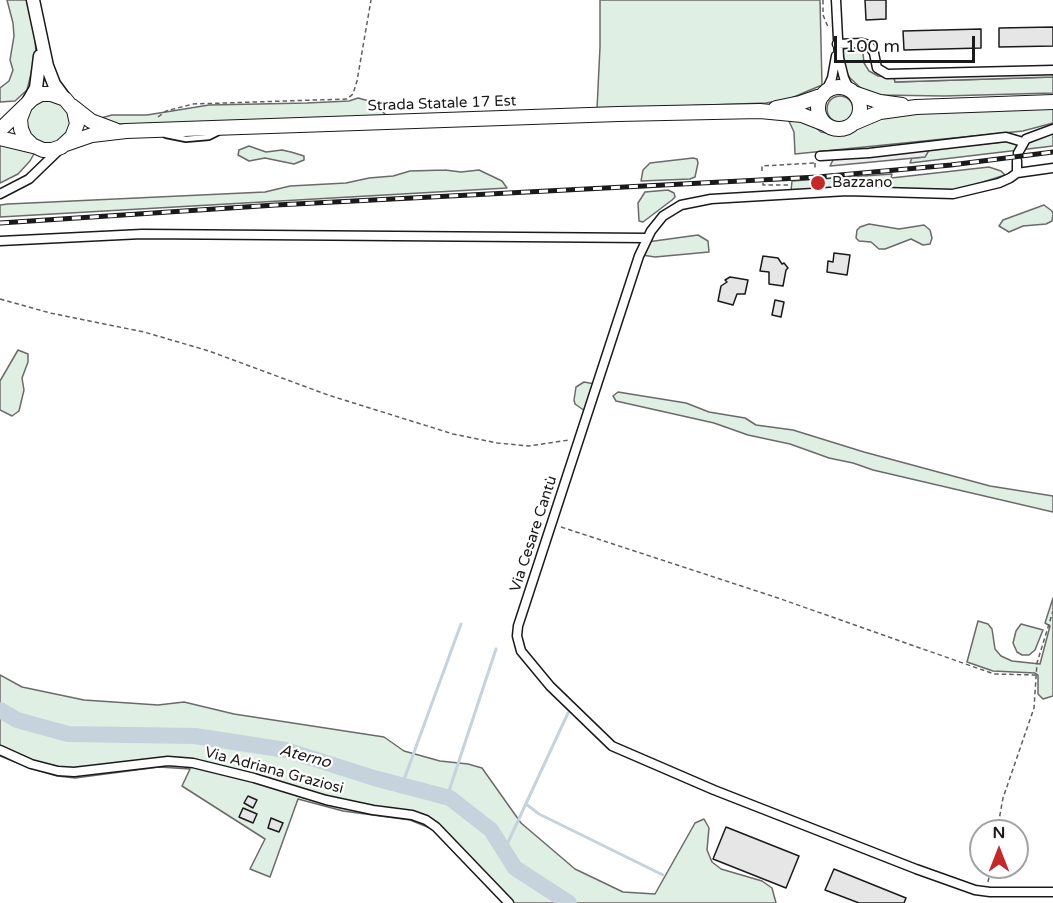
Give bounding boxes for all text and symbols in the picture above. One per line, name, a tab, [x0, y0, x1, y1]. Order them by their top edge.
scale bar	[837, 24, 978, 62]
text: 100 m	[845, 35, 900, 57]
street label: Strada Statale 17 Est	[367, 92, 517, 116]
marker: Bazzano	[809, 174, 827, 192]
place label: Bazzano	[832, 174, 892, 192]
street label: Via Cesare Cantù	[507, 474, 561, 594]
water label: Aterno	[277, 741, 333, 773]
street label: Via Adriana Graziosi	[203, 744, 345, 798]
north arrow	[969, 819, 1029, 879]
text: N	[993, 823, 1005, 843]

